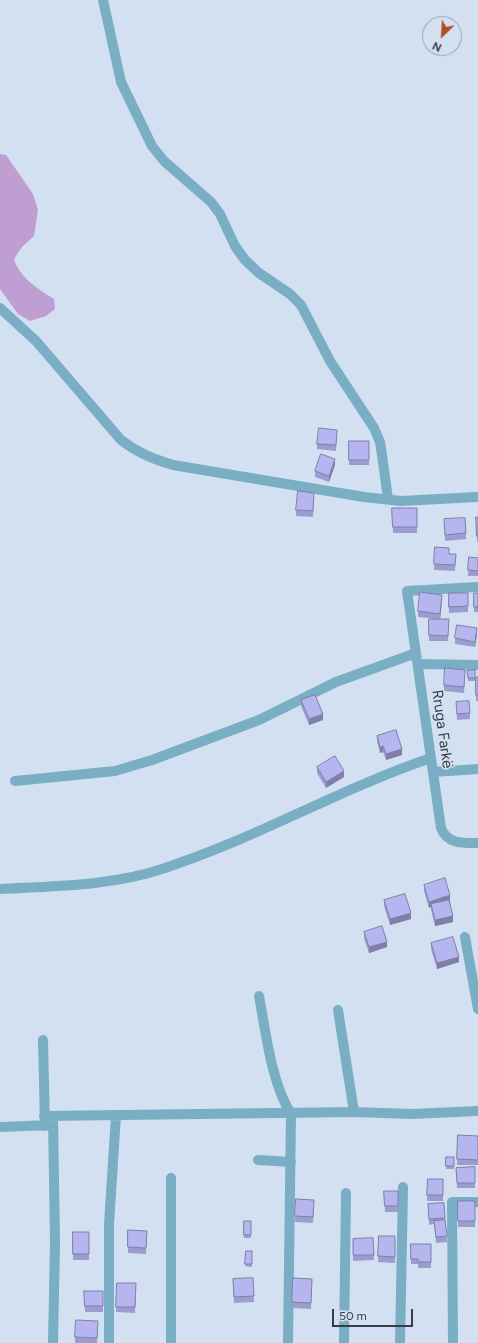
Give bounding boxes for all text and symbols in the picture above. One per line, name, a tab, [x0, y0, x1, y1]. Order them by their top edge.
north arrow	[422, 16, 462, 56]
text: N	[431, 39, 444, 54]
street label: Rruga Farkë	[428, 689, 456, 769]
scale bar	[334, 1301, 415, 1327]
text: 50 m	[339, 1309, 367, 1323]

